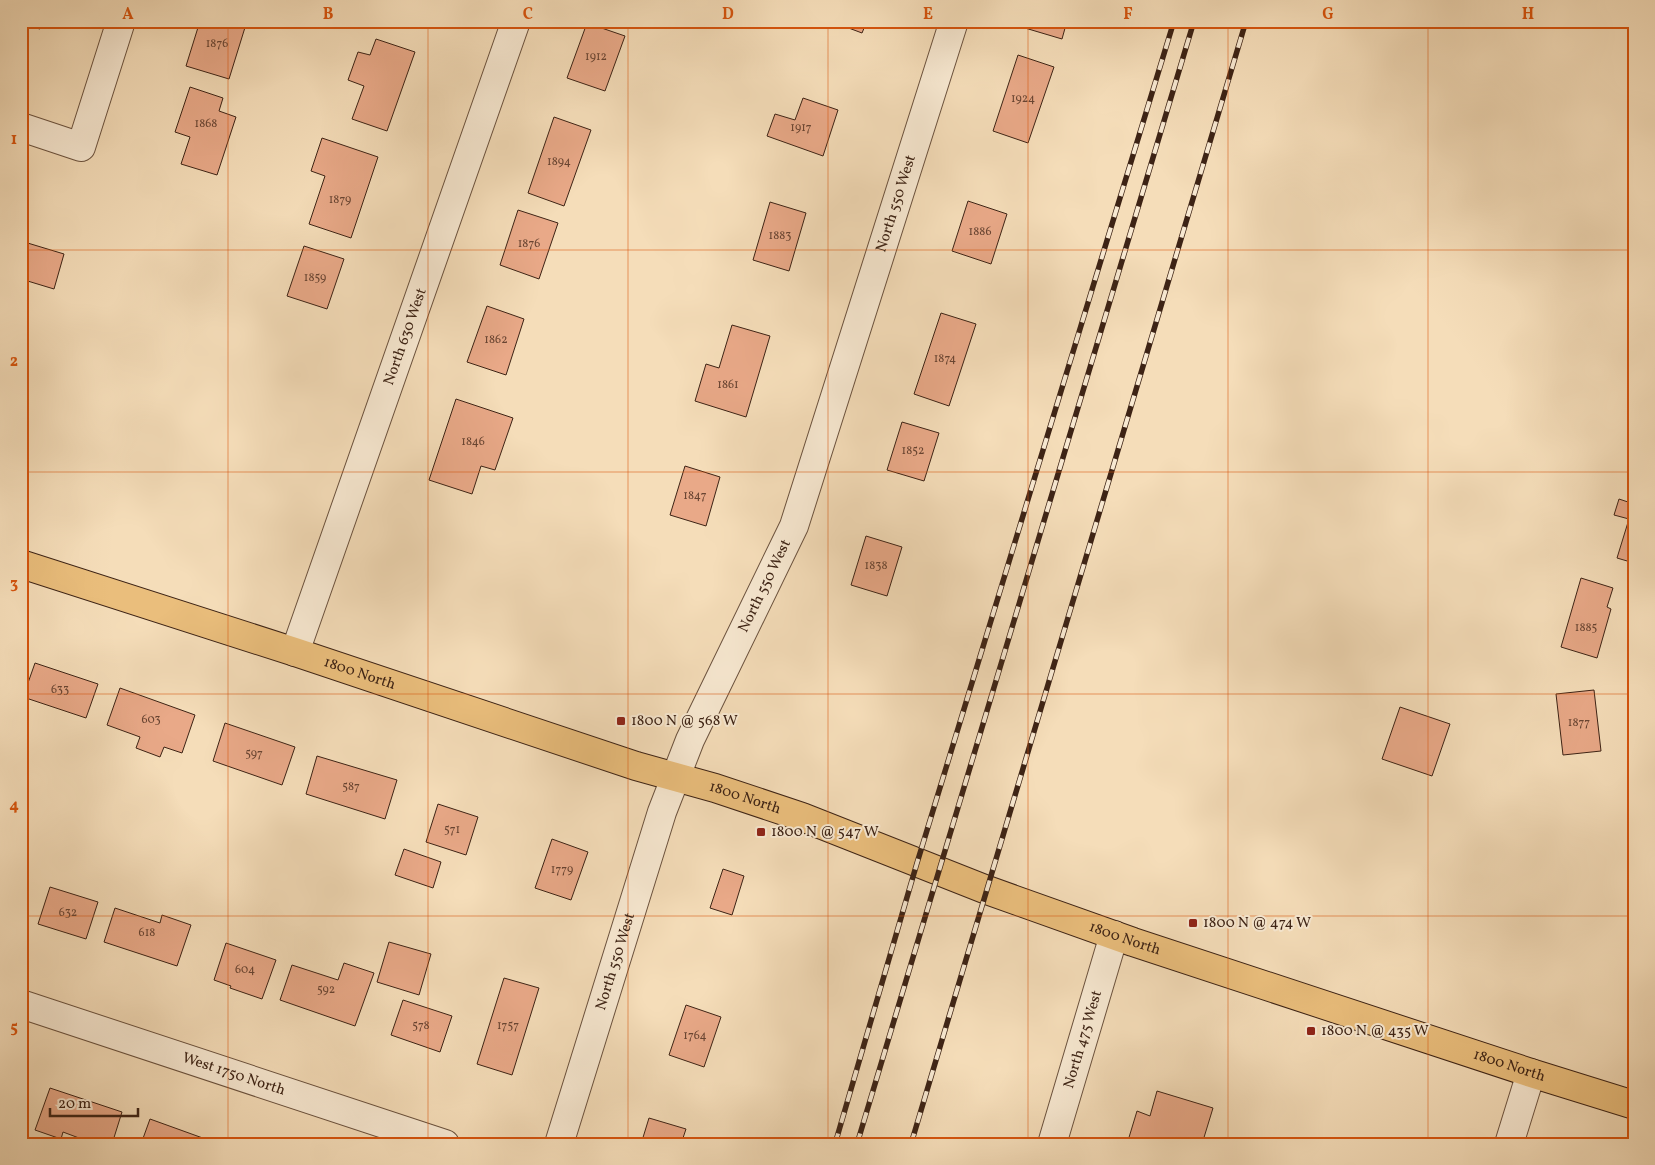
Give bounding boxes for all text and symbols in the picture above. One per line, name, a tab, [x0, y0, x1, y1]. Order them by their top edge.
text: A	[122, 4, 134, 26]
text: B	[323, 4, 334, 26]
text: C	[523, 4, 533, 26]
text: D	[722, 4, 734, 26]
text: E	[923, 4, 933, 26]
text: F	[1123, 4, 1133, 26]
text: G	[1322, 4, 1334, 26]
text: H	[1522, 4, 1534, 26]
house number: 1876	[206, 36, 228, 52]
house number: 1912	[585, 49, 607, 65]
house number: 1924	[1011, 91, 1035, 107]
house number: 1868	[195, 116, 217, 132]
house number: 1917	[790, 120, 812, 136]
text: 1	[11, 129, 17, 151]
street label: North 550 West	[871, 152, 921, 255]
house number: 1894	[547, 154, 571, 170]
house number: 1879	[329, 192, 351, 208]
house number: 1886	[969, 224, 991, 240]
house number: 1883	[768, 228, 792, 244]
house number: 1876	[518, 236, 540, 252]
house number: 1859	[304, 270, 326, 286]
street label: North 630 West	[379, 285, 432, 388]
house number: 1862	[484, 332, 508, 348]
text: 2	[10, 351, 18, 373]
house number: 1874	[934, 351, 956, 367]
house number: 1861	[717, 377, 739, 393]
house number: 1846	[461, 434, 485, 450]
house number: 1852	[902, 443, 924, 459]
house number: 1847	[683, 488, 707, 504]
street label: North 550 West	[733, 536, 796, 636]
house number: 1838	[864, 558, 888, 574]
text: 3	[10, 573, 18, 595]
house number: 1885	[1575, 620, 1597, 636]
street label: 1800 North	[321, 652, 398, 695]
house number: 633	[51, 682, 69, 698]
place label: 1800 N @ 568 W	[631, 711, 738, 732]
house number: 603	[141, 712, 161, 728]
marker: 1800 N @ 568 W	[615, 715, 627, 727]
house number: 1877	[1568, 715, 1590, 731]
house number: 597	[245, 746, 263, 762]
street label: 1800 North	[707, 776, 784, 820]
house number: 587	[342, 779, 360, 795]
text: 4	[9, 795, 19, 817]
house number: 571	[444, 822, 460, 838]
place label: 1800 N @ 547 W	[771, 822, 879, 843]
marker: 1800 N @ 547 W	[755, 826, 767, 838]
house number: 1779	[551, 862, 573, 878]
house number: 632	[59, 905, 77, 921]
street label: North 550 West	[591, 910, 641, 1013]
place label: 1800 N @ 474 W	[1203, 913, 1311, 934]
street label: 1800 North	[1086, 917, 1163, 961]
marker: 1800 N @ 474 W	[1187, 917, 1199, 929]
house number: 618	[139, 925, 155, 941]
house number: 604	[235, 962, 255, 978]
house number: 592	[317, 982, 335, 998]
street label: North 475 West	[1059, 988, 1107, 1091]
text: 5	[10, 1017, 18, 1039]
house number: 578	[412, 1018, 430, 1034]
house number: 1757	[497, 1018, 519, 1034]
place label: 1800 N @ 435 W	[1321, 1021, 1429, 1042]
marker: 1800 N @ 435 W	[1305, 1025, 1317, 1037]
house number: 1764	[683, 1028, 707, 1044]
street label: 1800 North	[1471, 1044, 1548, 1087]
street label: West 1750 North	[179, 1047, 288, 1101]
scale bar	[50, 1085, 138, 1117]
text: 20 m	[58, 1094, 91, 1115]

